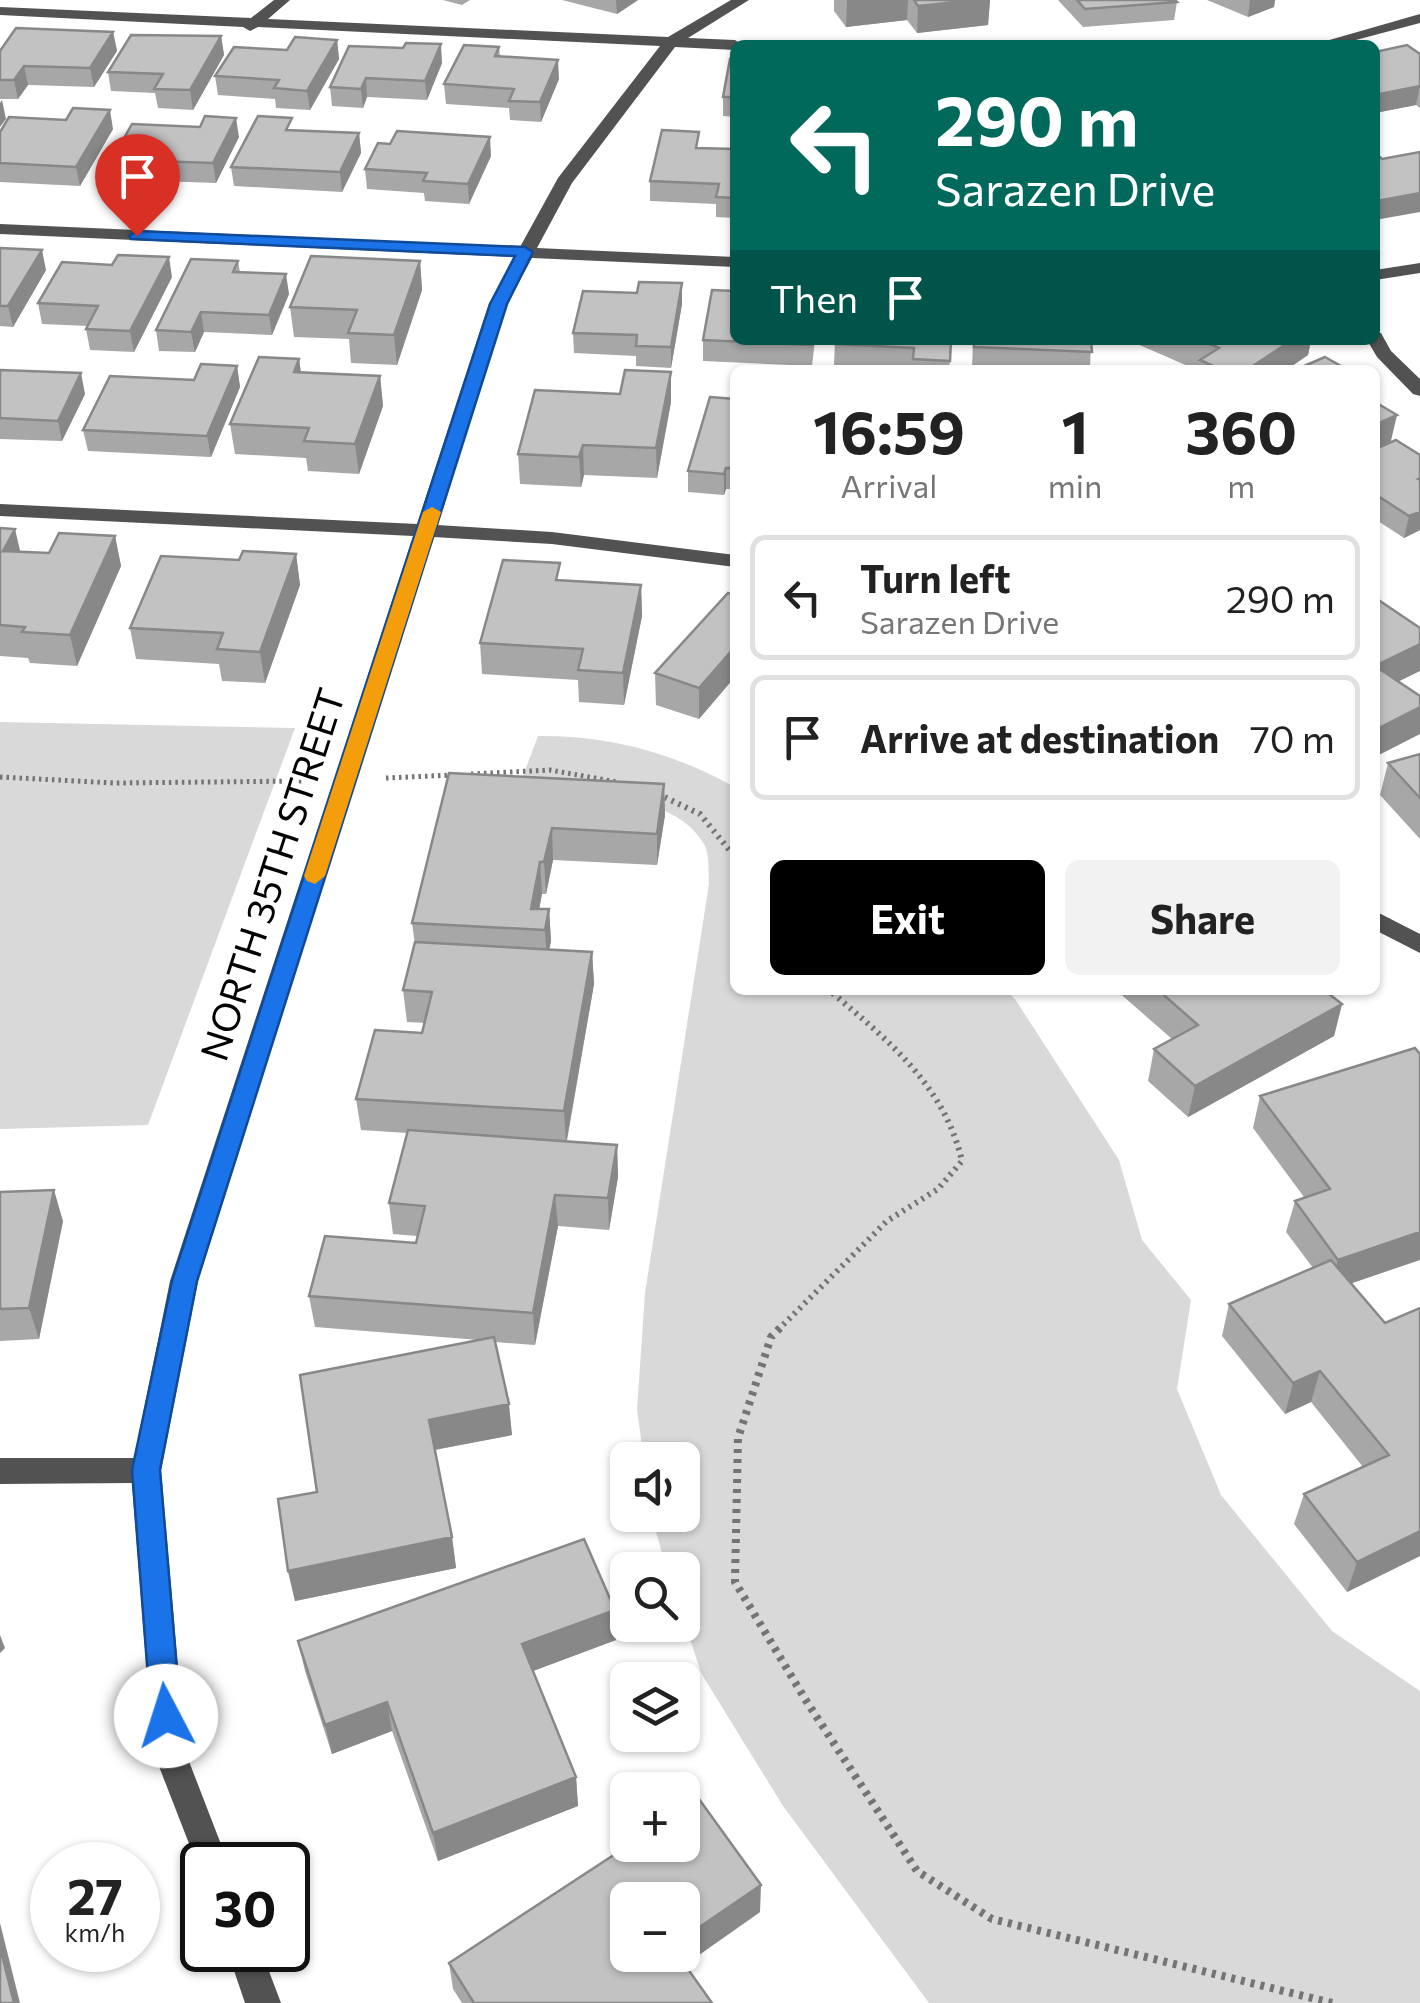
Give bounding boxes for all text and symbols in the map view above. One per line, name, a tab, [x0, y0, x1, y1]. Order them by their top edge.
text: 290 m	[935, 75, 1139, 160]
icon: left	[770, 80, 900, 210]
pin	[95, 134, 180, 237]
icon: arrive	[110, 149, 165, 204]
text: Sarazen Drive	[935, 160, 1215, 215]
icon: arrive	[878, 270, 933, 325]
text: Then	[770, 274, 858, 321]
text: 16:59	[813, 393, 965, 466]
text: 1	[1062, 393, 1089, 466]
text: 360	[1185, 393, 1297, 466]
text: Arrival	[841, 465, 937, 505]
text: min	[1048, 465, 1102, 505]
text: m	[1227, 465, 1255, 505]
text: Turn left	[860, 554, 1011, 601]
icon: left	[775, 570, 830, 625]
text: 290 m	[1226, 574, 1335, 621]
text: Sarazen Drive	[860, 601, 1059, 641]
street label: NORTH 35TH STREET	[189, 682, 353, 1066]
icon: arrive	[775, 710, 830, 765]
text: Arrive at destination	[860, 714, 1219, 761]
text: 70 m	[1250, 714, 1335, 761]
button: Exit	[770, 860, 1045, 975]
button: Share	[1065, 860, 1340, 975]
map controls	[610, 1442, 700, 1972]
button: sound	[610, 1442, 700, 1532]
button: search	[610, 1552, 700, 1642]
button: layers	[610, 1662, 700, 1752]
position arrow	[114, 1664, 218, 1768]
button: +	[610, 1772, 700, 1862]
speed limit sign: 30	[180, 1842, 310, 1972]
text: 27	[67, 1864, 123, 1925]
button: −	[610, 1882, 700, 1972]
text: km/h	[65, 1917, 125, 1947]

